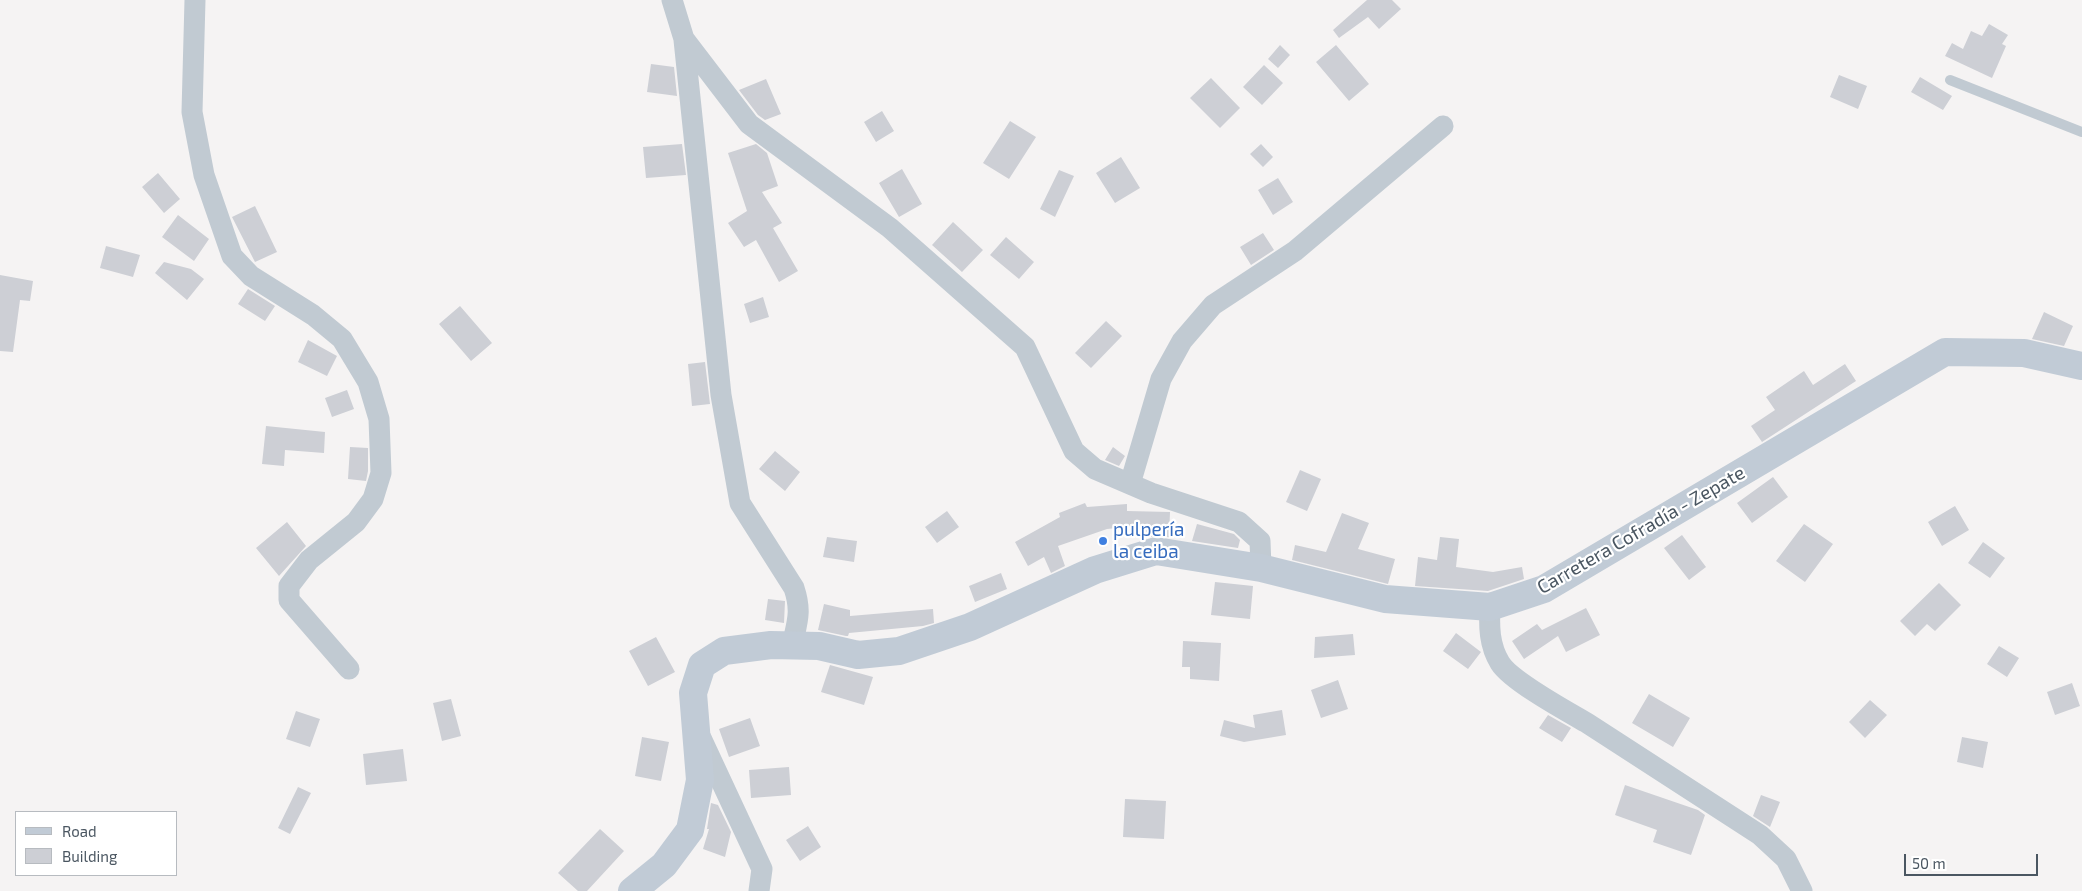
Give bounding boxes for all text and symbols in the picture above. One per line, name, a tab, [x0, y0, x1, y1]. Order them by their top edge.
street label: Carretera Cofradía - Zepate	[1533, 461, 1749, 599]
place label: pulpería la ceiba	[1113, 519, 1184, 563]
marker: pulpería la ceiba	[1097, 535, 1109, 547]
legend	[15, 811, 178, 876]
text: Road	[62, 822, 97, 840]
scale bar	[1907, 844, 2041, 876]
text: Building	[62, 847, 117, 865]
text: 50 m	[1912, 854, 1946, 872]

